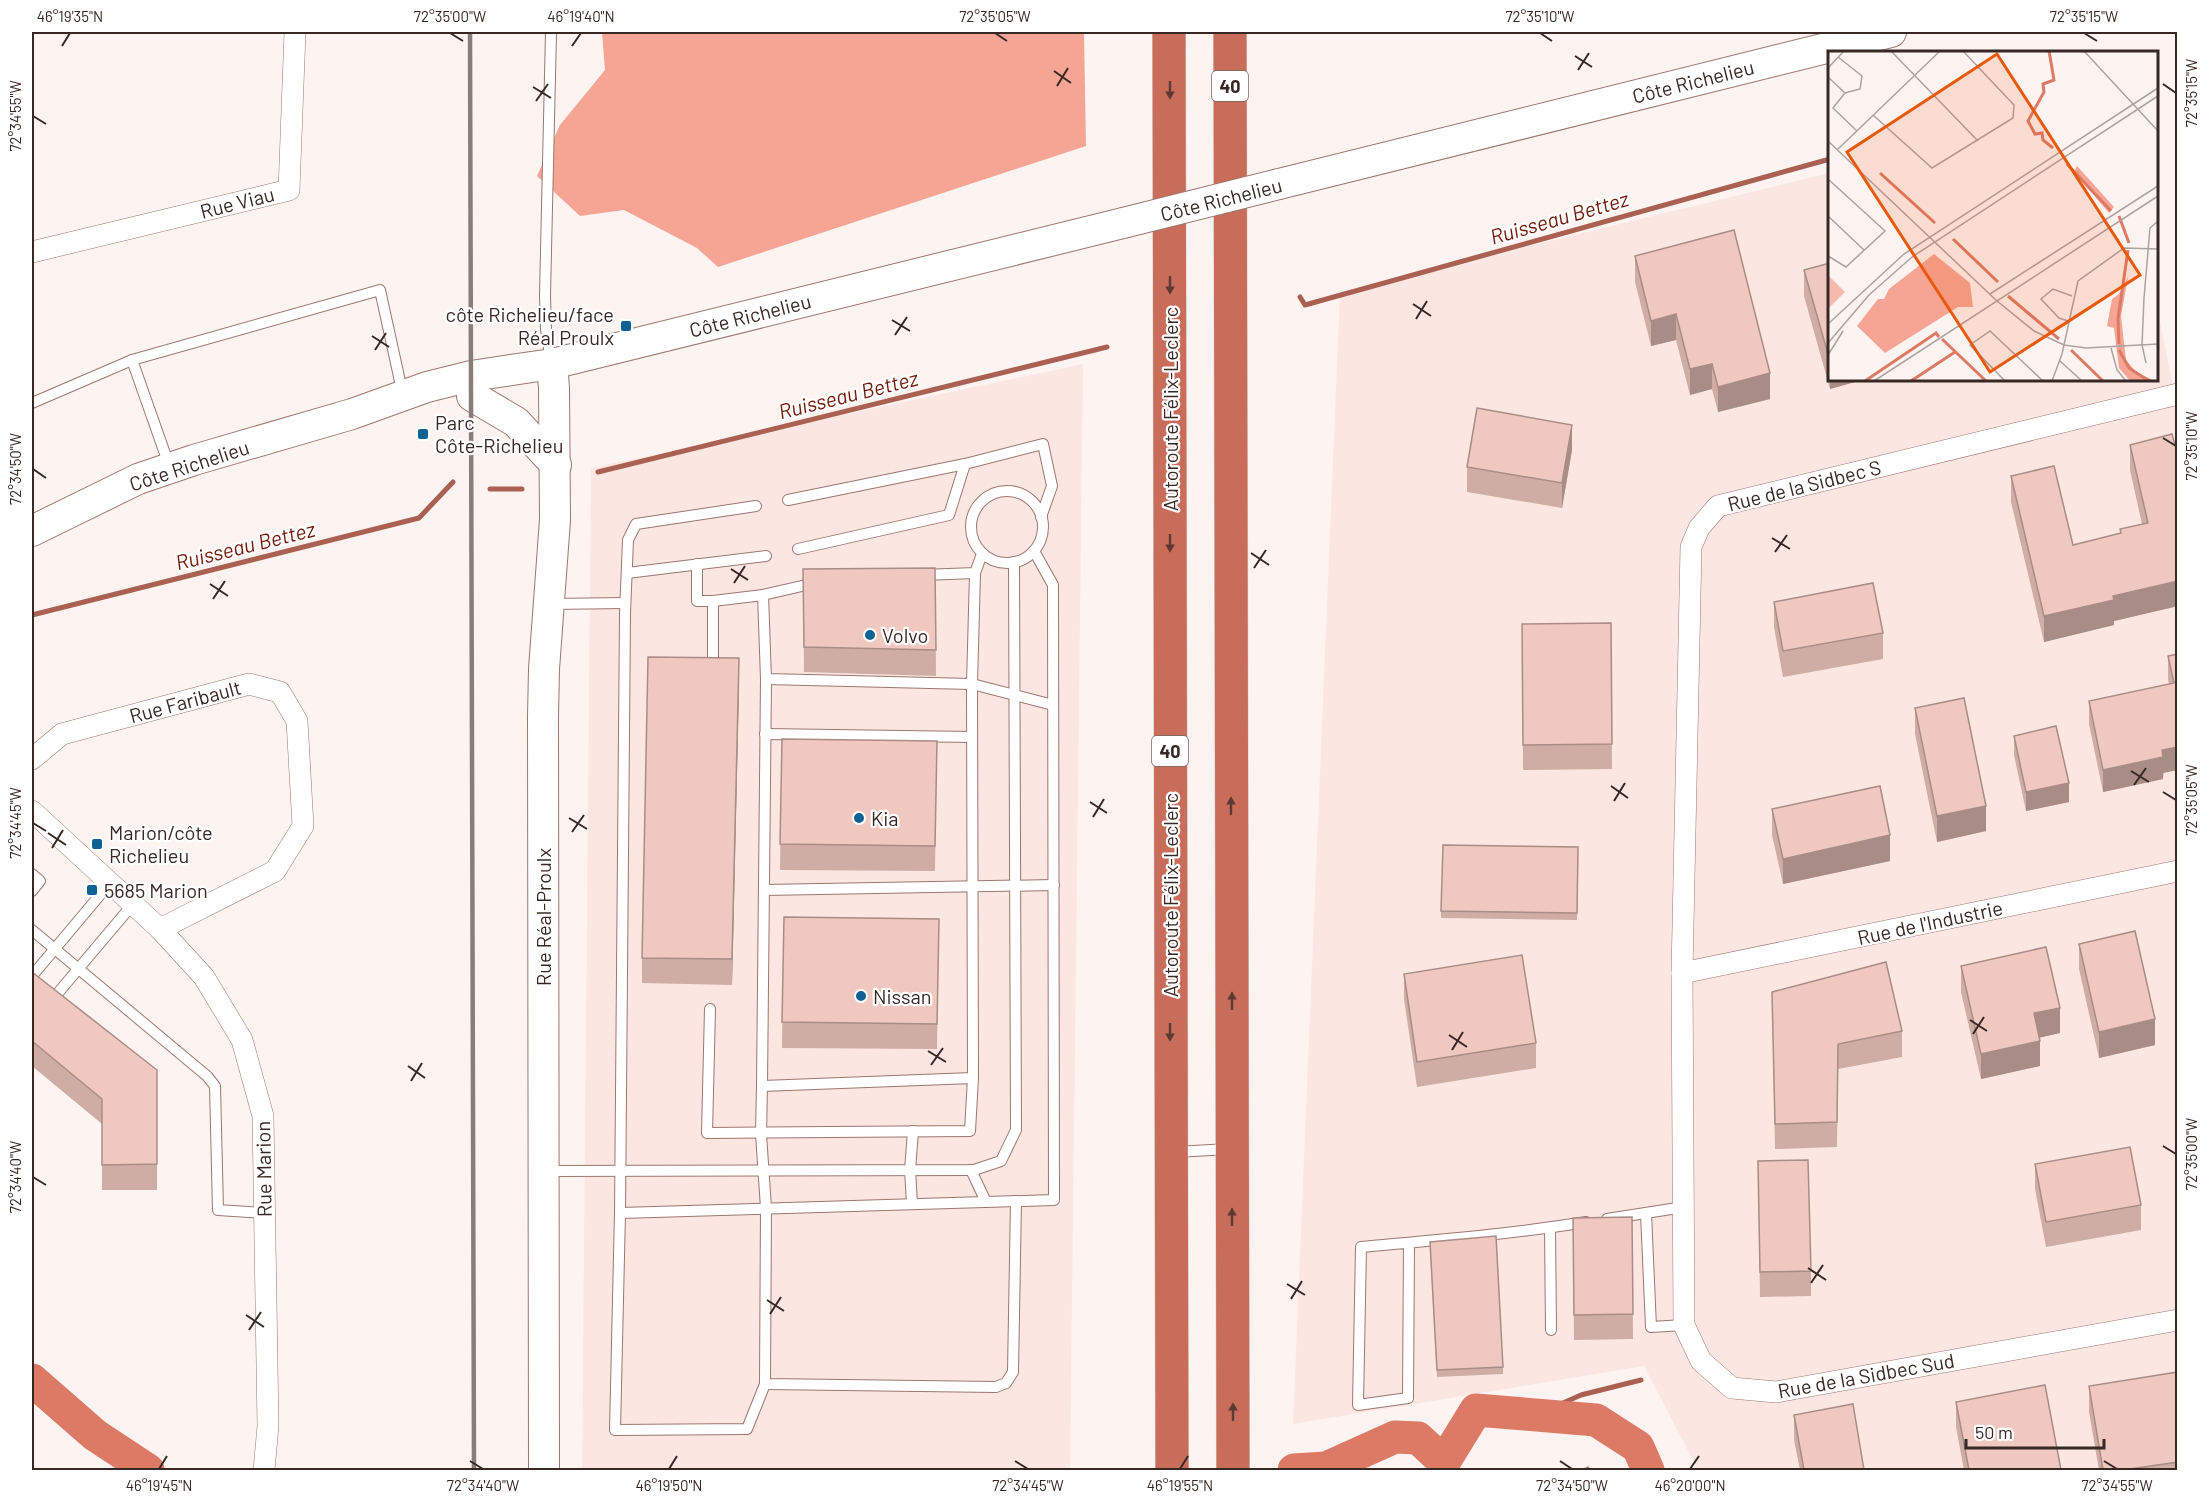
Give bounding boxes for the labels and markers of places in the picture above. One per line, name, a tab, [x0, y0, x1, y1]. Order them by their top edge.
place label: côte Richelieu/face Réal Proulx	[446, 302, 614, 349]
marker: côte Richelieu/face Réal Proulx	[619, 319, 633, 333]
place label: Parc Côte-Richelieu	[435, 410, 563, 457]
marker: Parc Côte-Richelieu	[416, 427, 430, 441]
place label: Volvo	[882, 623, 928, 647]
marker: Volvo	[863, 628, 877, 642]
place label: Kia	[871, 806, 899, 830]
marker: Kia	[852, 811, 866, 825]
place label: Marion/côte Richelieu	[109, 820, 213, 867]
marker: Marion/côte Richelieu	[90, 837, 104, 851]
place label: 5685 Marion	[104, 878, 208, 902]
marker: 5685 Marion	[85, 883, 99, 897]
place label: Nissan	[873, 984, 932, 1008]
marker: Nissan	[854, 989, 868, 1003]

